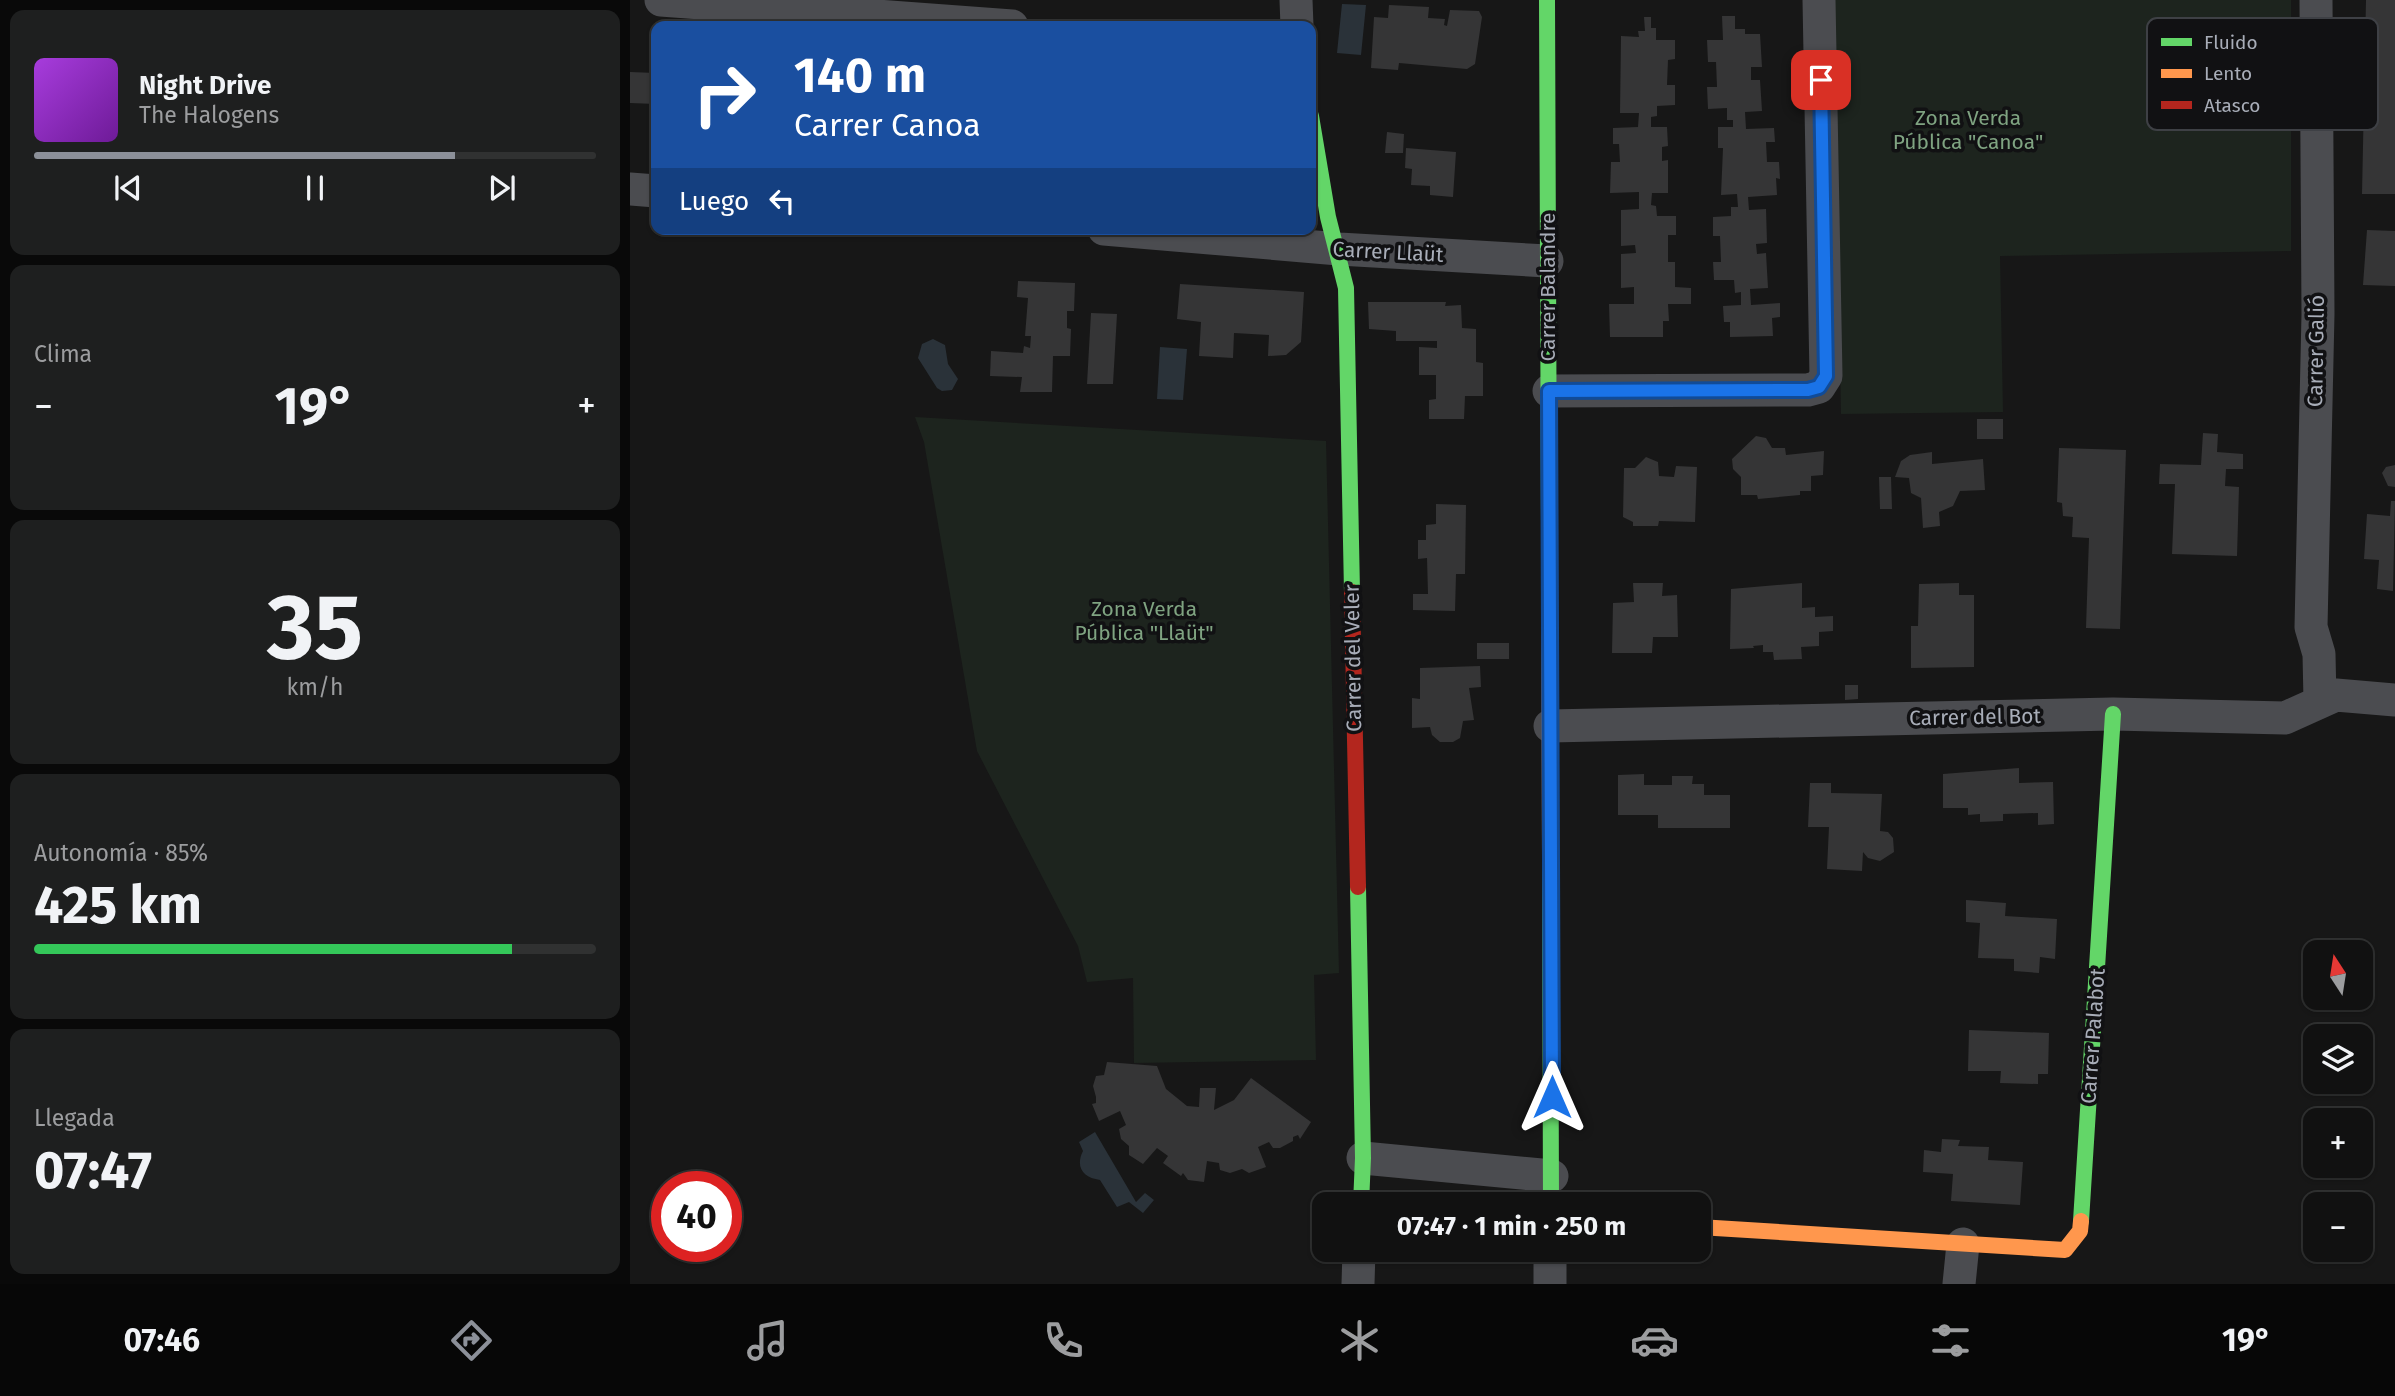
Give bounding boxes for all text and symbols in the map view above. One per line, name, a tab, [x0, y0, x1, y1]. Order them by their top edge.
legend	[2147, 18, 2378, 130]
text: Fluido	[2204, 31, 2258, 54]
text: 140 m	[794, 46, 926, 105]
icon: right	[679, 49, 770, 140]
pin	[1791, 50, 1851, 110]
icon: arrive	[1802, 61, 1840, 99]
text: Lento	[2204, 62, 2252, 85]
text: Night Drive	[139, 70, 271, 101]
text: Atasco	[2204, 94, 2260, 117]
text: The Halogens	[139, 101, 279, 129]
park label: Zona Verda Pública "Canoa"	[1893, 105, 2043, 155]
text: Carrer Canoa	[794, 106, 981, 144]
icon: previous	[109, 169, 147, 207]
icon: pause	[296, 169, 334, 207]
icon: next	[483, 169, 521, 207]
icon: left	[763, 182, 801, 220]
text: Luego	[679, 186, 749, 217]
street label: Carrer Balandre	[1535, 213, 1561, 361]
street label: Carrer Llaüt	[1332, 236, 1445, 268]
street label: Carrer Galió	[2302, 295, 2330, 407]
text: Clima	[34, 340, 92, 368]
text: 19°	[275, 375, 355, 438]
text: −	[34, 383, 53, 429]
text: +	[577, 383, 596, 429]
text: 35	[267, 573, 363, 682]
street label: Carrer del Veler	[1339, 584, 1367, 732]
park label: Zona Verda Pública "Llaüt"	[1074, 596, 1214, 646]
text: km/h	[287, 673, 343, 701]
street label: Carrer del Bot	[1909, 703, 2042, 731]
text: Autonomía · 85%	[34, 839, 208, 867]
text: 425 km	[34, 874, 202, 937]
north arrow	[2303, 940, 2373, 1010]
map controls	[2303, 940, 2373, 1262]
street label: Carrer Palabot	[2075, 967, 2111, 1105]
button: layers	[2303, 1024, 2373, 1094]
position arrow	[1515, 1060, 1589, 1134]
text: Llegada	[34, 1104, 115, 1132]
button: +	[2303, 1108, 2373, 1178]
text: 07:47	[34, 1139, 152, 1202]
speed limit sign: 40	[651, 1171, 742, 1262]
button: −	[2303, 1192, 2373, 1262]
text: 07:47 · 1 min · 250 m	[1397, 1211, 1626, 1242]
icon: directions	[447, 1316, 496, 1365]
icon: music	[743, 1316, 792, 1365]
icon: phone	[1039, 1316, 1088, 1365]
icon: climate	[1335, 1316, 1384, 1365]
icon: car	[1630, 1316, 1679, 1365]
icon: filters	[1926, 1316, 1975, 1365]
text: 07:46	[123, 1321, 200, 1359]
text: 19°	[2222, 1321, 2272, 1359]

